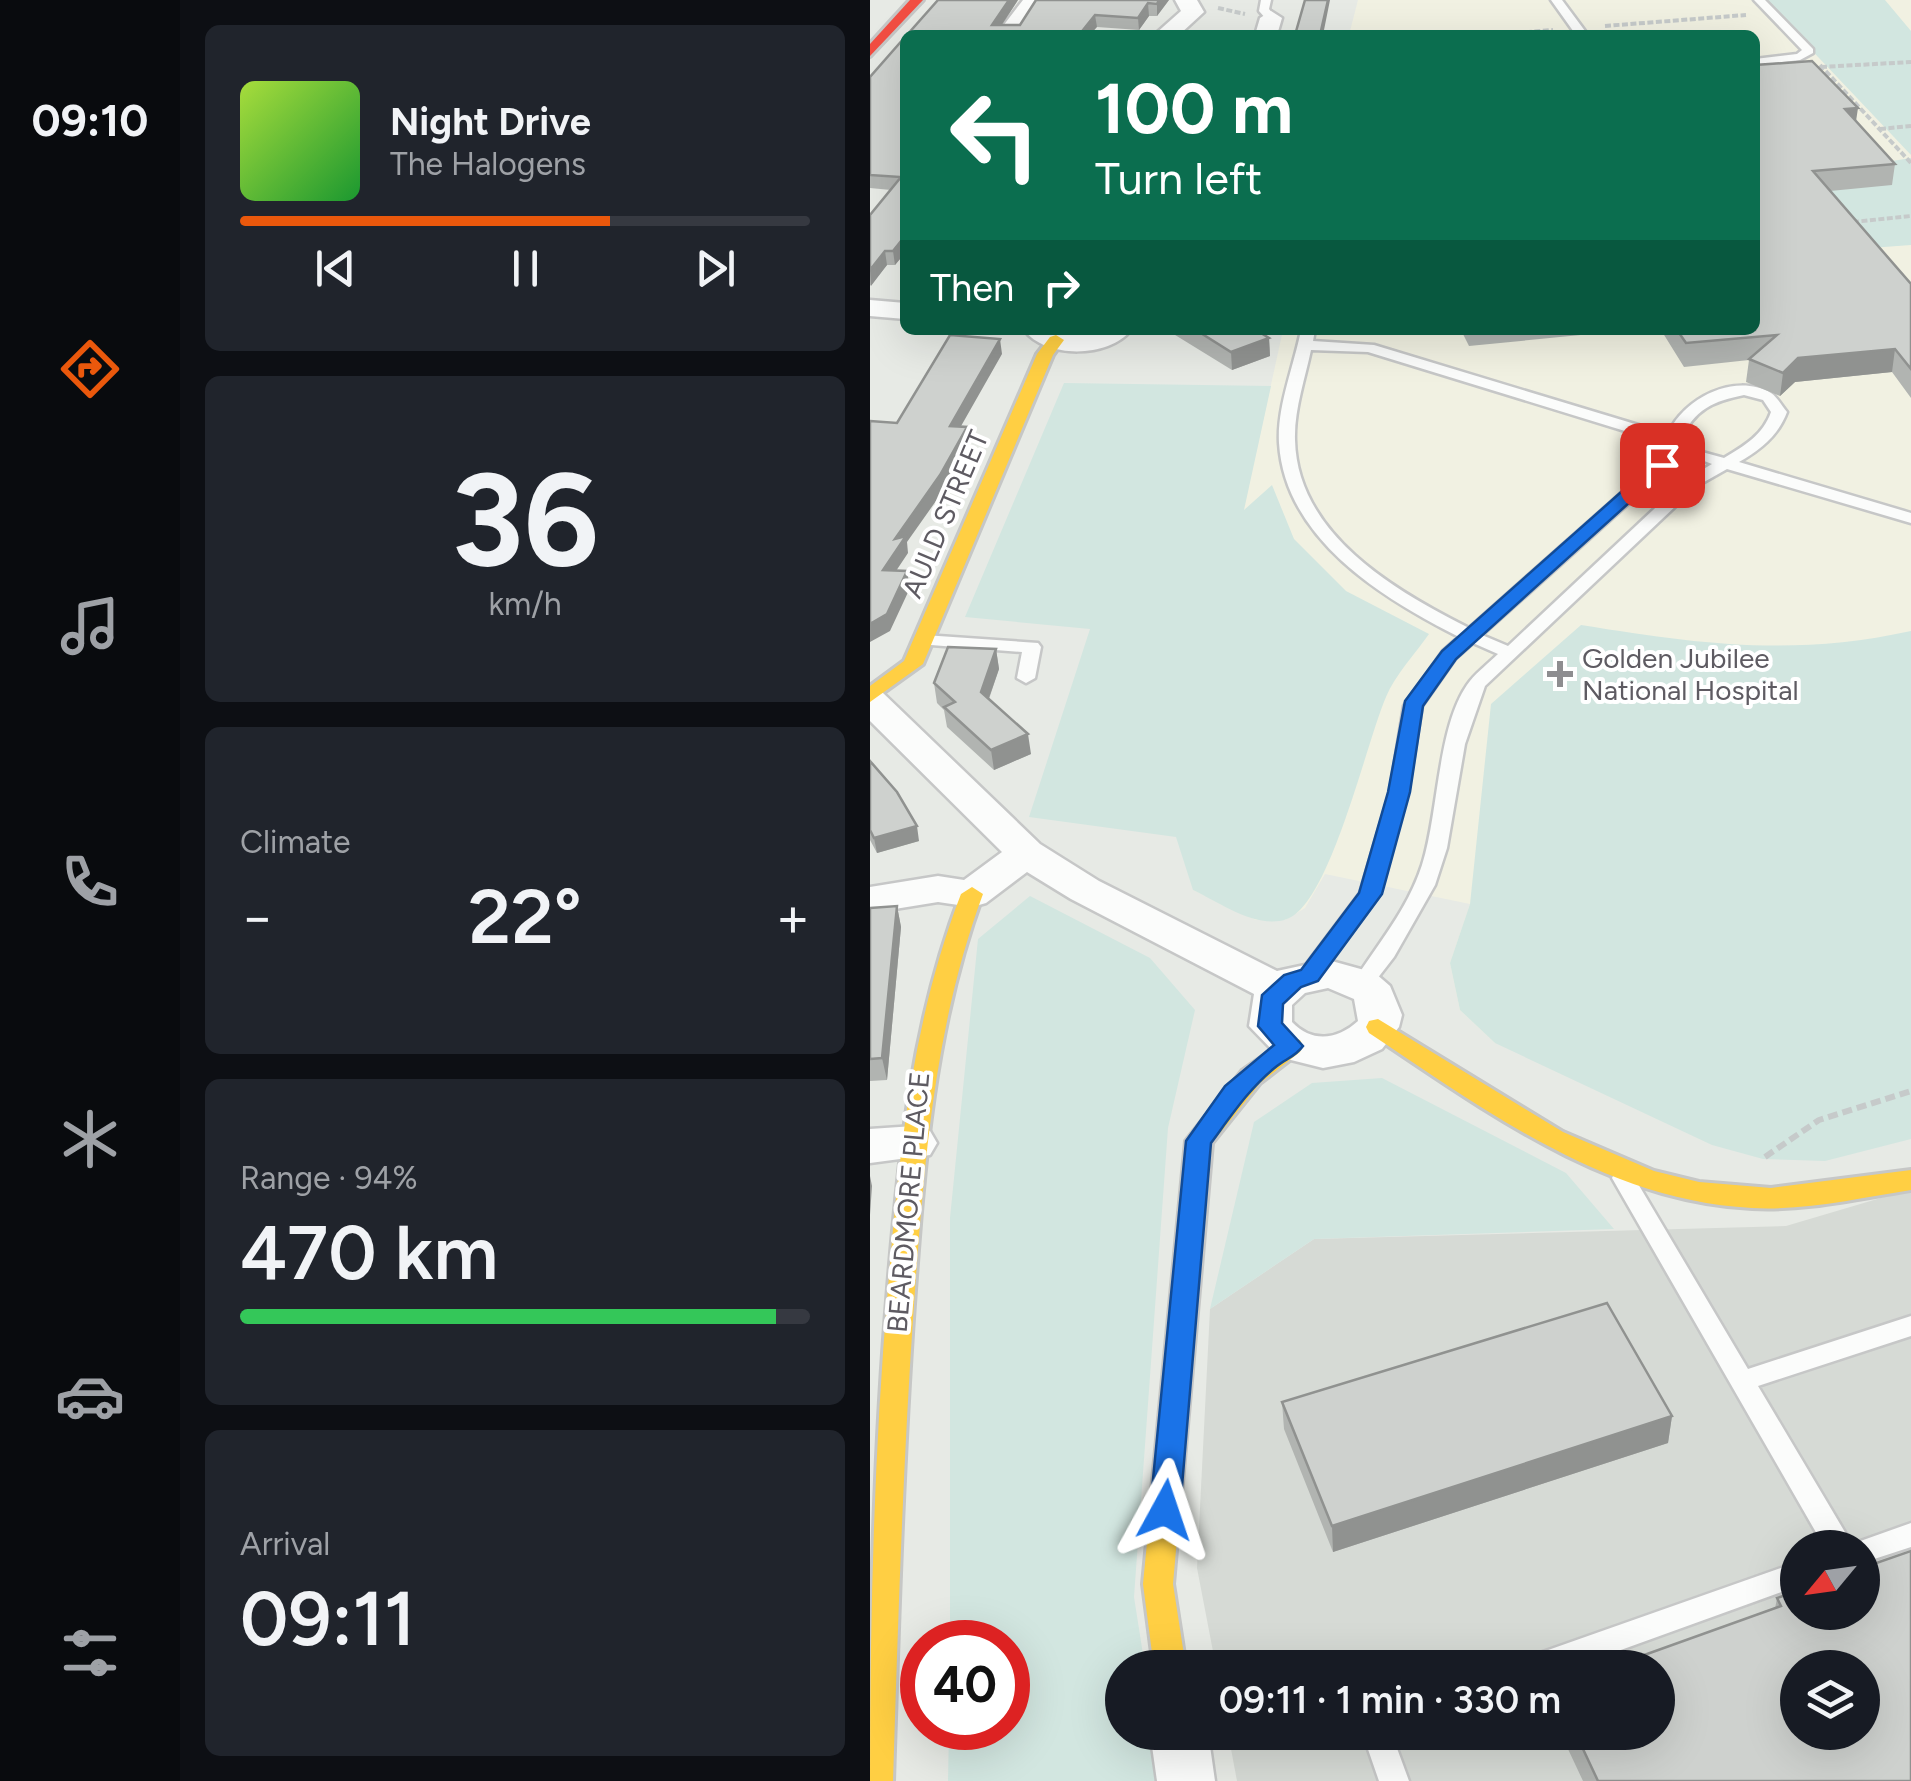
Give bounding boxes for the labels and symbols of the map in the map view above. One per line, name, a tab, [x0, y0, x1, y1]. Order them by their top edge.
pin	[1620, 423, 1705, 508]
street label: AULD STREET	[895, 425, 996, 603]
place label: Golden Jubilee National Hospital	[1582, 641, 1799, 707]
marker: Golden Jubilee National Hospital	[1547, 661, 1573, 687]
street label: BEARDMORE PLACE	[880, 1070, 936, 1334]
position arrow	[1113, 1458, 1217, 1562]
north arrow	[1780, 1530, 1880, 1630]
speed limit sign: 40	[900, 1620, 1030, 1750]

